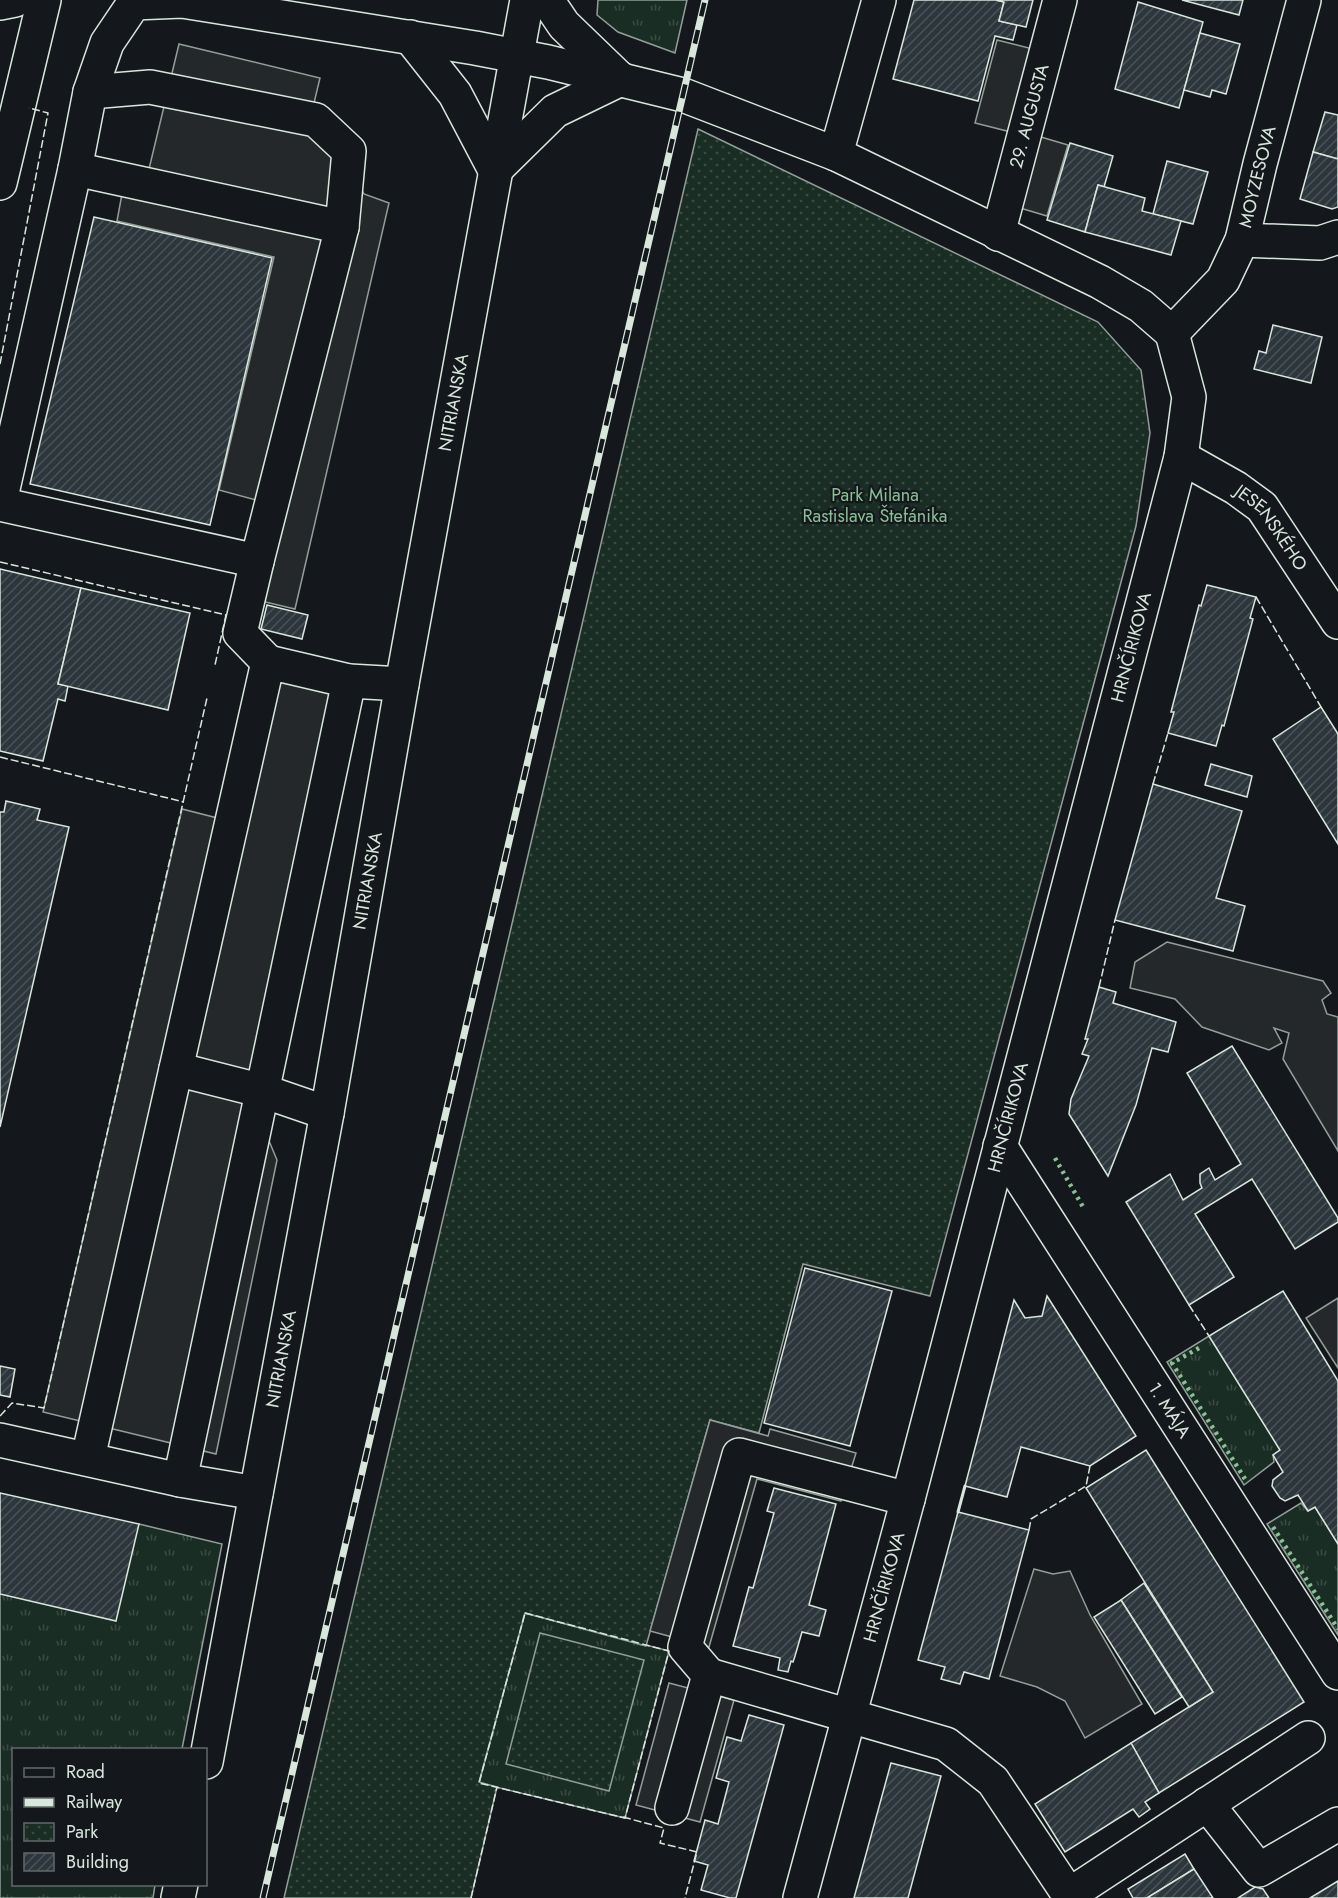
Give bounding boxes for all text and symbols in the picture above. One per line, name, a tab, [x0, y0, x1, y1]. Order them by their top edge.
street label: 29. AUGUSTA	[1003, 61, 1056, 171]
street label: MOYZESOVA	[1232, 123, 1283, 230]
street label: NITRIANSKA	[432, 351, 475, 453]
street label: JESENSKÉHO	[1228, 477, 1314, 576]
park label: Park Milana Rastislava Štefánika	[803, 482, 947, 529]
street label: HRNČÍRIKOVA	[1104, 589, 1158, 705]
street label: NITRIANSKA	[346, 830, 389, 932]
street label: HRNČÍRIKOVA	[981, 1059, 1035, 1175]
street label: NITRIANSKA	[259, 1308, 303, 1410]
street label: 1. MÁJA	[1142, 1377, 1197, 1443]
street label: HRNČÍRIKOVA	[857, 1529, 911, 1645]
legend	[12, 1748, 207, 1886]
text: Road	[66, 1759, 105, 1785]
text: Railway	[66, 1789, 122, 1815]
text: Park	[66, 1819, 98, 1845]
text: Building	[66, 1849, 129, 1875]

